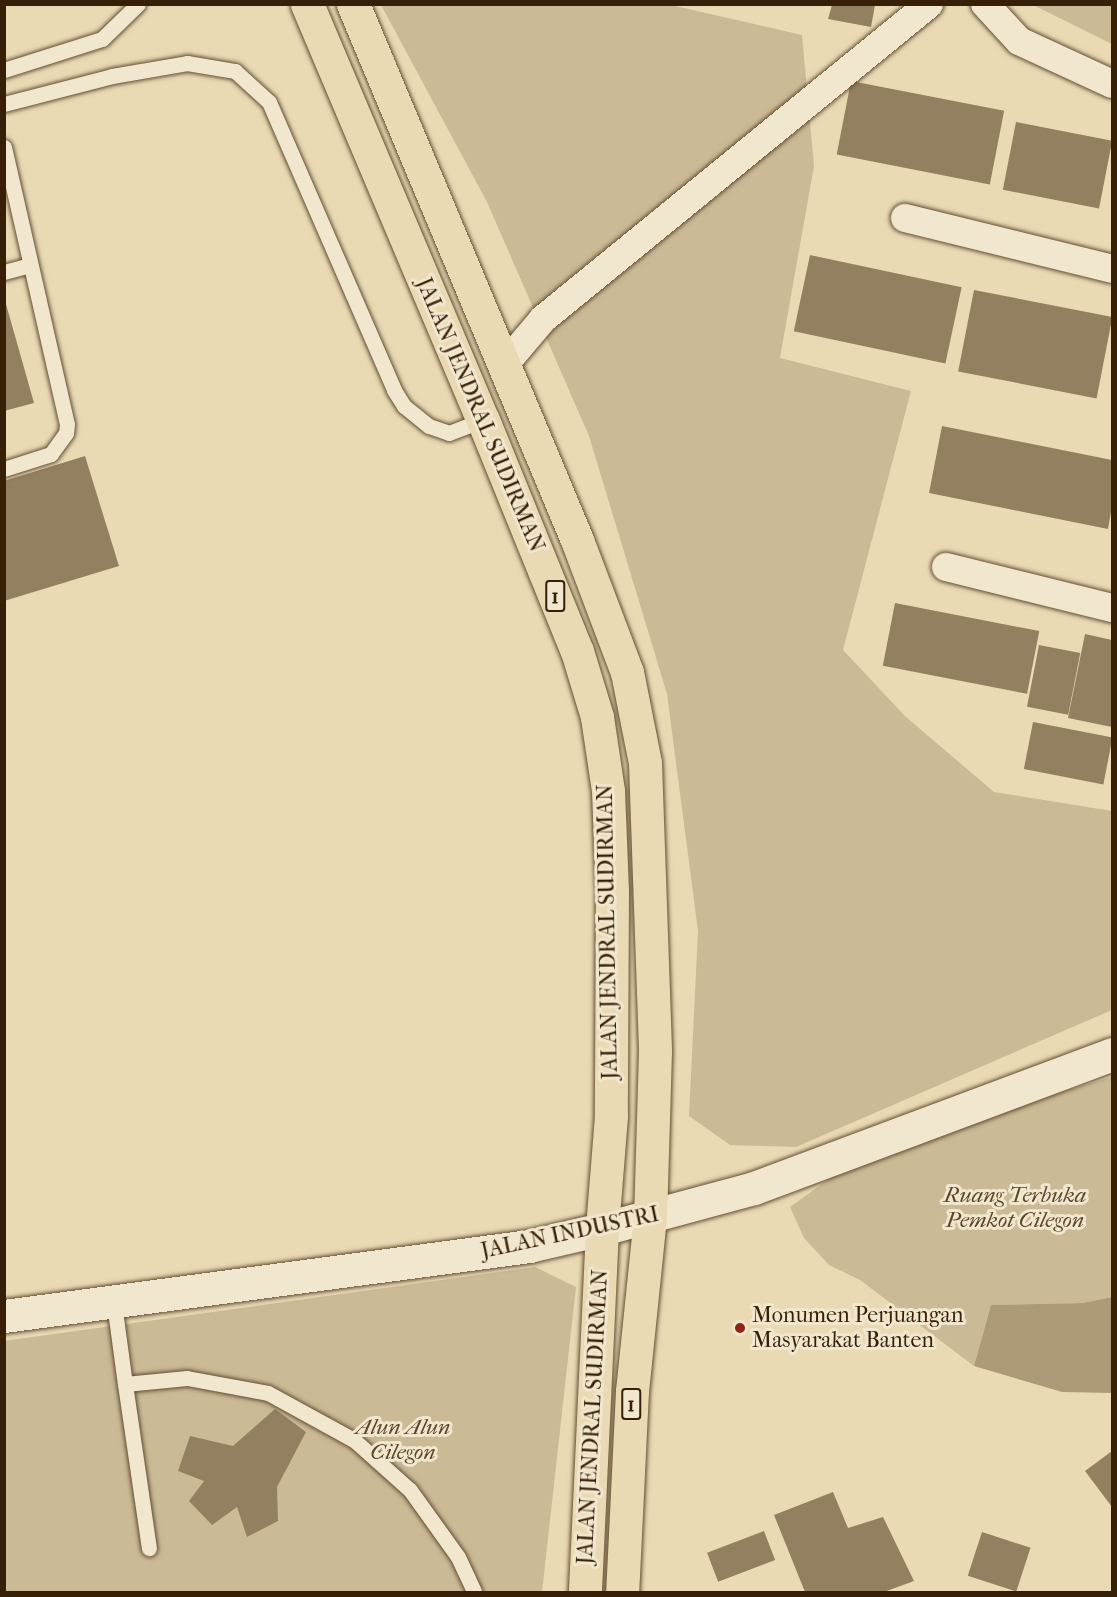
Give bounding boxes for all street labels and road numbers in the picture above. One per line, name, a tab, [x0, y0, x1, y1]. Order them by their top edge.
street label: JALAN JENDRAL SUDIRMAN	[410, 274, 550, 556]
road number: 1	[544, 578, 566, 614]
street label: JALAN JENDRAL SUDIRMAN	[592, 784, 624, 1080]
street label: JALAN INDUSTRI	[479, 1201, 661, 1265]
street label: JALAN JENDRAL SUDIRMAN	[572, 1269, 614, 1565]
road number: 1	[620, 1386, 642, 1422]

